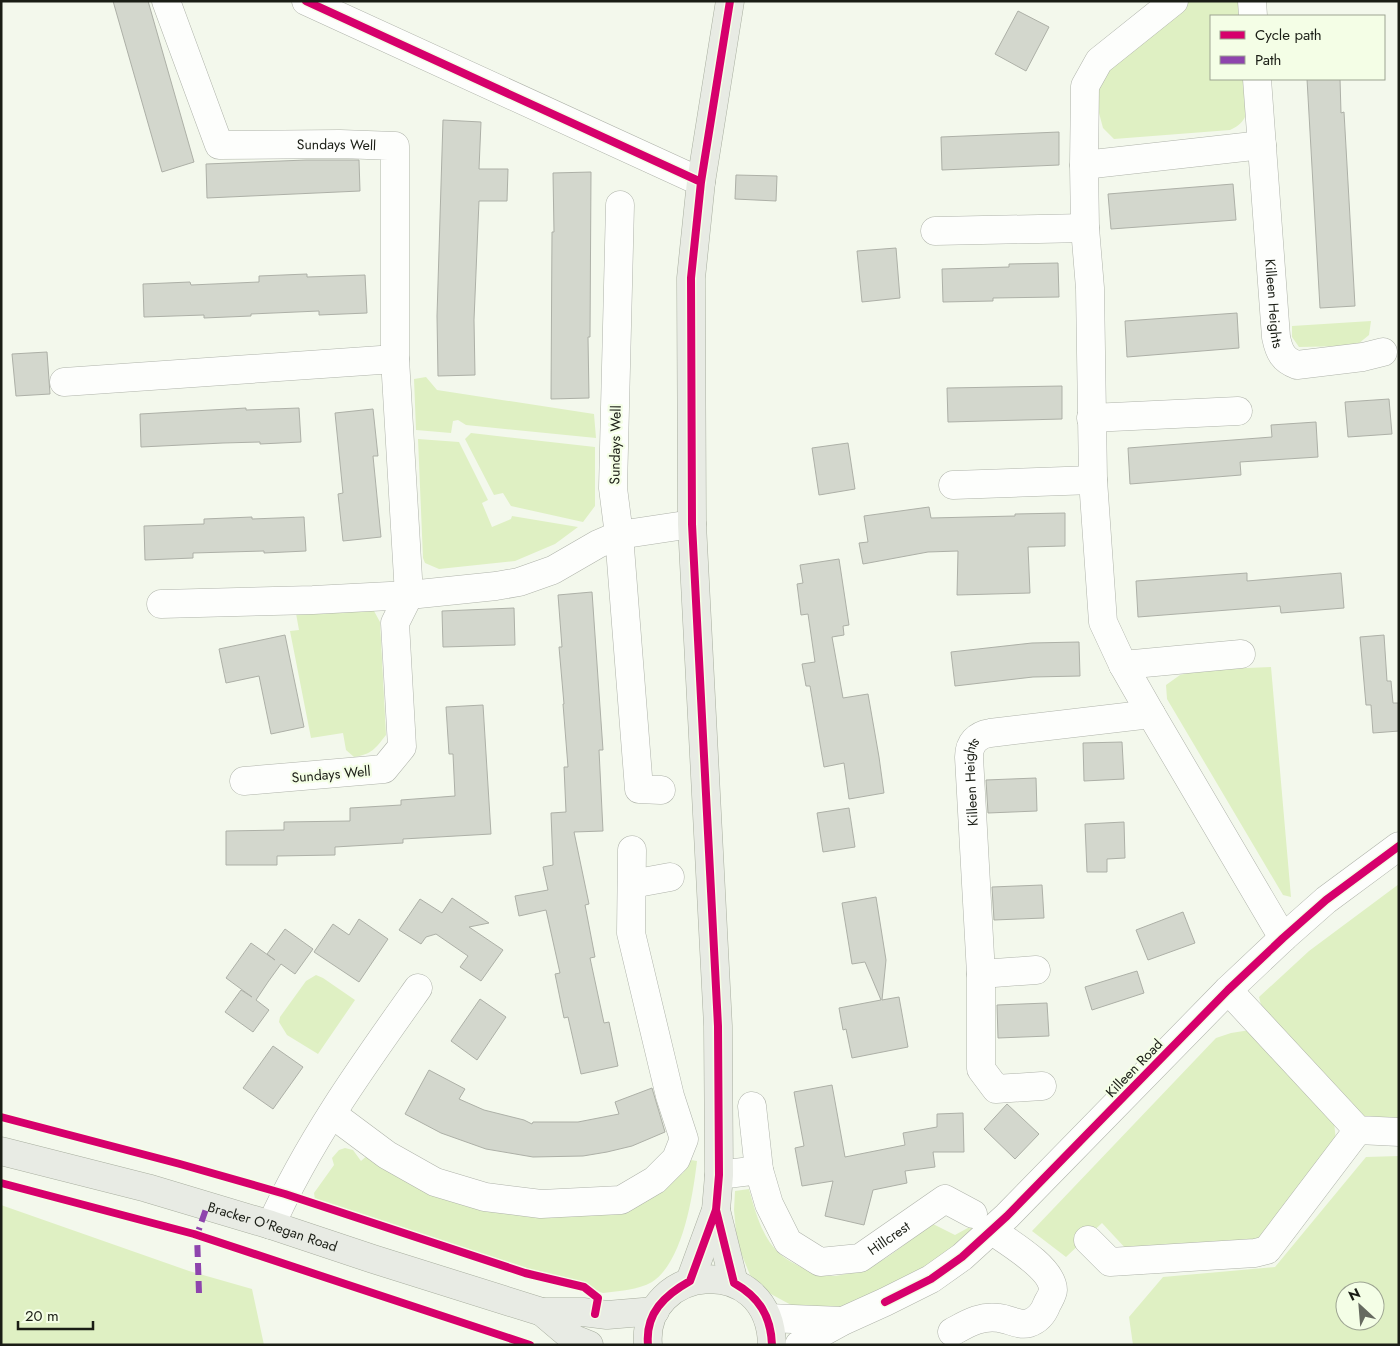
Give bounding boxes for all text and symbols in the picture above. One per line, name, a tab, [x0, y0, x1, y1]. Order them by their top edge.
legend	[1210, 15, 1385, 80]
text: Cycle path	[1255, 24, 1322, 46]
text: Path	[1255, 49, 1281, 71]
street label: Sundays Well	[297, 134, 377, 155]
street label: Killeen Heights	[1260, 258, 1288, 351]
street label: Sundays Well	[604, 405, 626, 485]
street label: Killeen Heights	[959, 732, 984, 827]
street label: Sundays Well	[291, 761, 371, 787]
street label: Killeen Road	[1101, 1034, 1167, 1102]
street label: Bracker O'Regan Road	[205, 1197, 340, 1256]
street label: Hillcrest	[863, 1216, 914, 1260]
north arrow	[1335, 1281, 1385, 1331]
text: N	[1345, 1283, 1364, 1306]
scale bar	[18, 1298, 92, 1330]
text: 20 m	[25, 1305, 59, 1327]

